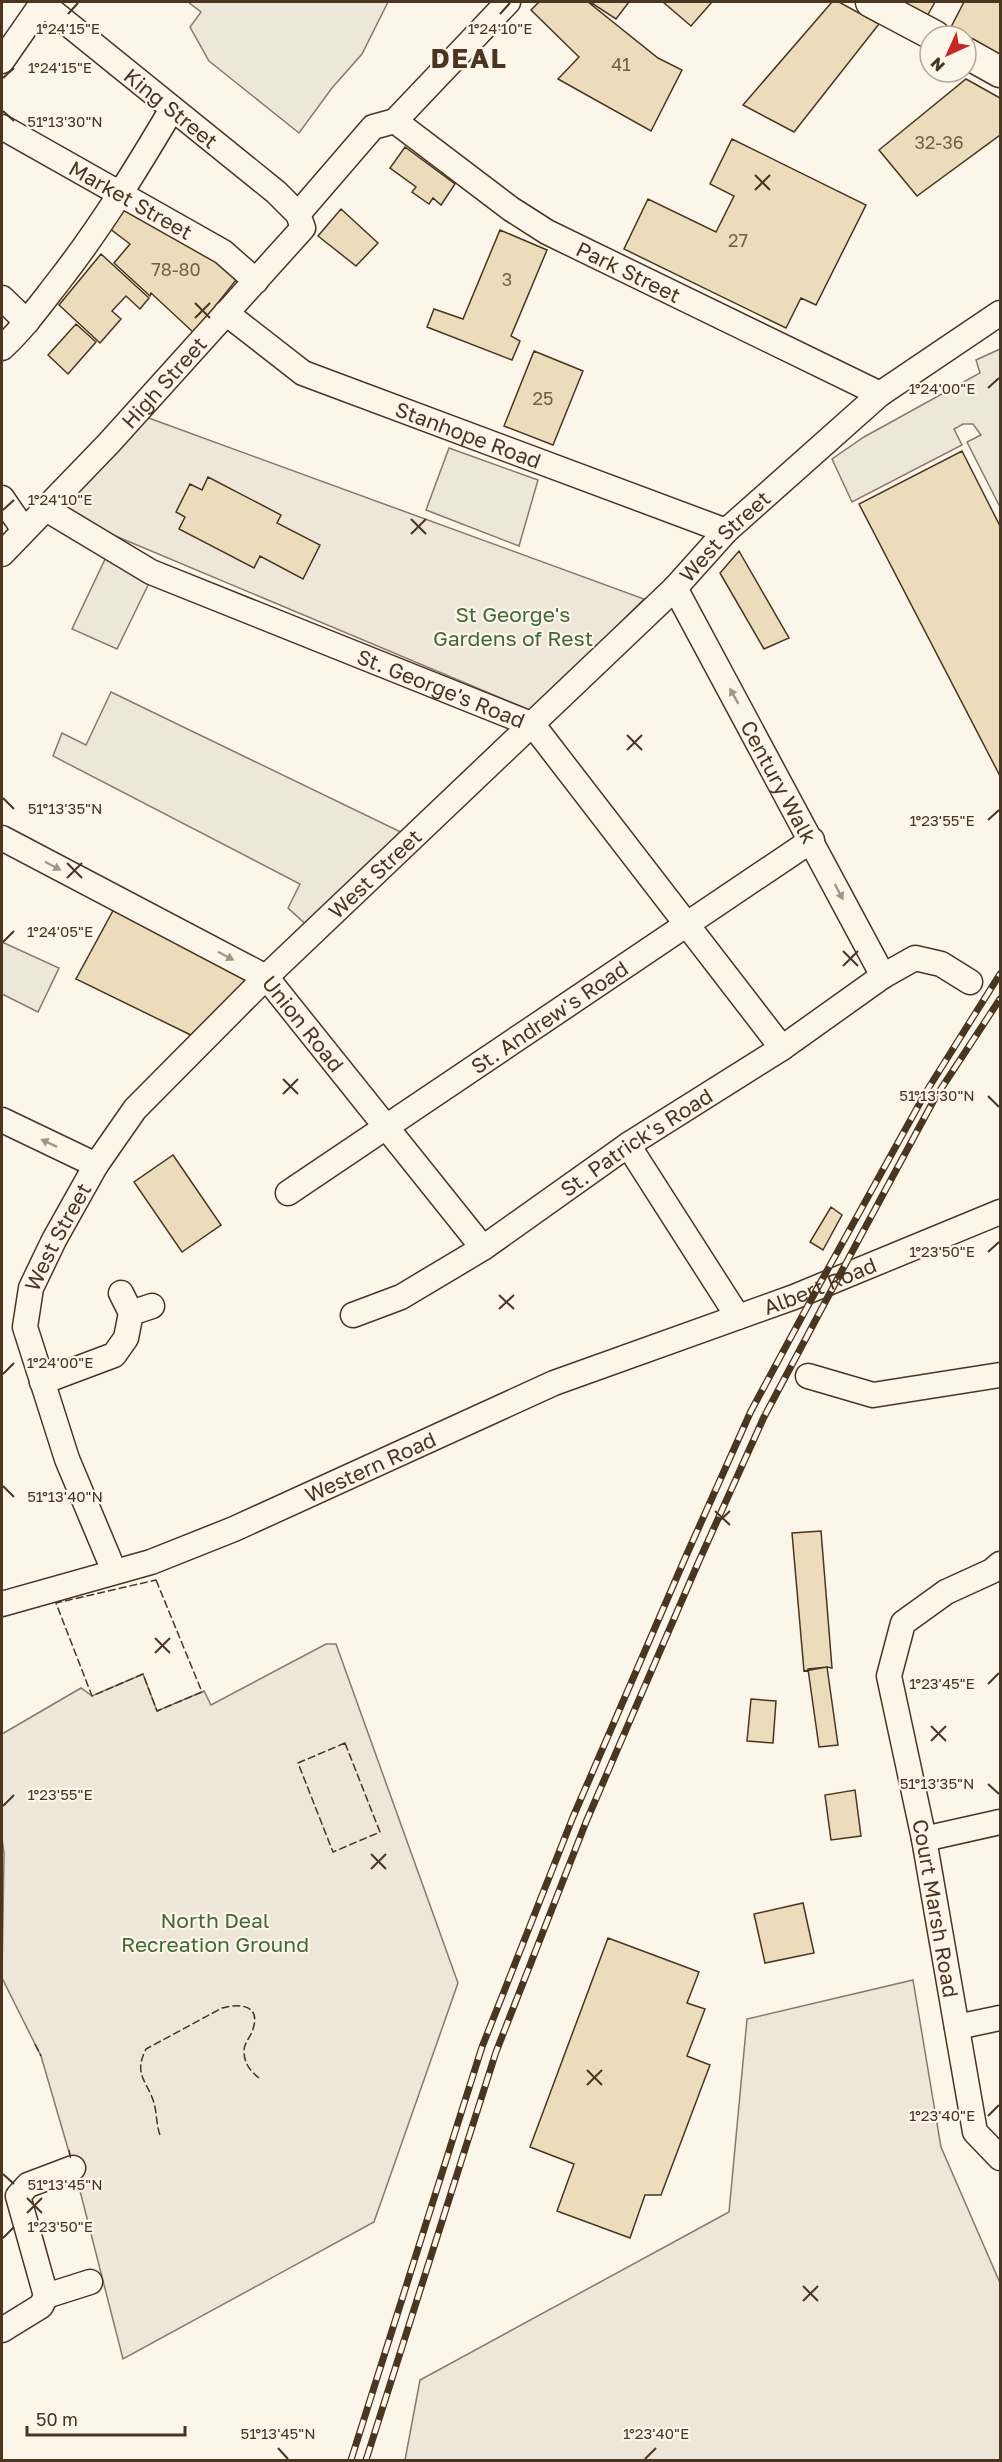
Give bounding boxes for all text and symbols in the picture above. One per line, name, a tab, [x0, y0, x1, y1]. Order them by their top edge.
text: 1°24'15"E	[36, 19, 100, 37]
text: 1°24'10"E	[468, 19, 532, 37]
north arrow	[918, 24, 978, 84]
district label: DEAL	[431, 42, 507, 74]
house number: 41	[611, 53, 631, 75]
text: N	[926, 53, 949, 76]
text: 1°24'15"E	[28, 58, 92, 76]
street label: King Street	[119, 62, 223, 154]
text: 51°13'30"N	[27, 112, 103, 130]
house number: 32-36	[914, 131, 964, 153]
street label: Market Street	[65, 155, 197, 245]
house number: 27	[728, 229, 748, 251]
street label: Park Street	[572, 235, 685, 308]
house number: 78-80	[151, 258, 201, 280]
house number: 3	[502, 268, 512, 290]
street label: High Street	[116, 331, 212, 434]
text: 1°24'00"E	[909, 379, 975, 397]
house number: 25	[533, 387, 553, 409]
street label: Stanhope Road	[392, 396, 545, 474]
street label: West Street	[674, 485, 775, 587]
text: 1°24'10"E	[28, 490, 92, 508]
park label: St George's Gardens of Rest	[433, 601, 593, 651]
street label: St. George's Road	[353, 643, 529, 733]
one-way arrow	[729, 688, 739, 705]
street label: Century Walk	[735, 716, 823, 848]
text: 51°13'35"N	[28, 799, 102, 817]
text: 1°23'55"E	[909, 811, 975, 829]
street label: West Street	[323, 823, 427, 924]
one-way arrow	[45, 861, 62, 870]
one-way arrow	[834, 884, 844, 901]
text: 1°24'05"E	[27, 922, 93, 940]
one-way arrow	[218, 951, 235, 961]
street label: St. Andrew's Road	[466, 955, 633, 1079]
street label: Union Road	[257, 970, 350, 1077]
street label: St. Patrick's Road	[555, 1082, 717, 1202]
text: 51°13'30"N	[899, 1086, 975, 1104]
one-way arrow	[40, 1138, 57, 1147]
street label: West Street	[19, 1178, 96, 1295]
text: 1°23'50"E	[909, 1242, 975, 1260]
street label: Albert Road	[760, 1251, 880, 1320]
text: 1°24'00"E	[27, 1353, 93, 1371]
street label: Western Road	[301, 1426, 440, 1508]
text: 51°13'40"N	[27, 1487, 103, 1505]
text: 1°23'45"E	[909, 1674, 975, 1692]
text: 51°13'35"N	[900, 1774, 974, 1792]
text: 1°23'55"E	[27, 1785, 93, 1803]
street label: Court Marsh Road	[907, 1817, 964, 2000]
park label: North Deal Recreation Ground	[121, 1907, 309, 1957]
text: 1°23'40"E	[909, 2106, 975, 2124]
text: 51°13'45"N	[27, 2175, 103, 2193]
text: 1°23'50"E	[27, 2217, 93, 2235]
scale bar	[27, 2399, 184, 2437]
text: 50 m	[36, 2408, 78, 2430]
text: 51°13'45"N	[240, 2424, 316, 2442]
text: 1°23'40"E	[623, 2424, 689, 2442]

